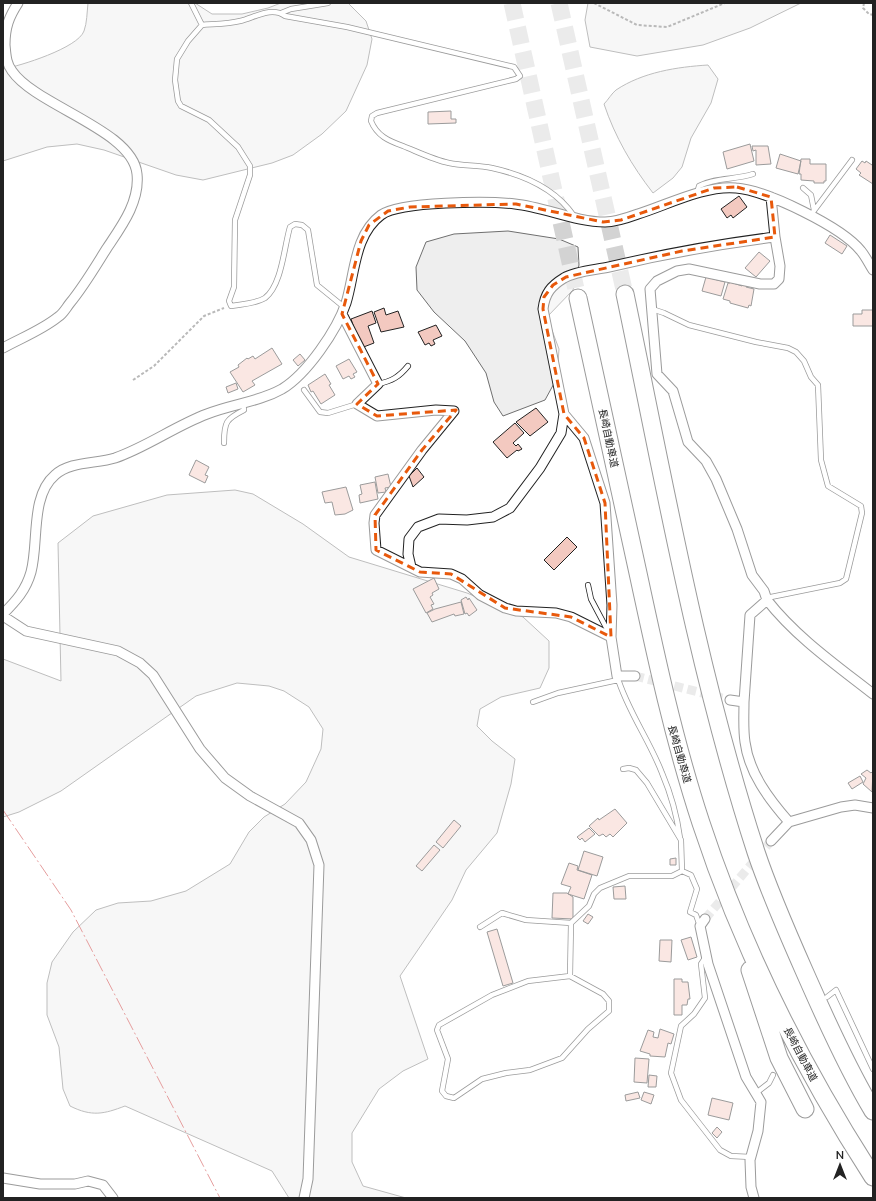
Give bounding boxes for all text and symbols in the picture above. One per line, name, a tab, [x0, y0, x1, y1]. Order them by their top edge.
street label: 長崎自動車道	[596, 407, 621, 469]
street label: 長崎自動車道	[665, 724, 694, 785]
street label: 長崎自動車道	[781, 1025, 820, 1084]
north arrow	[820, 1145, 860, 1185]
text: N	[836, 1148, 844, 1162]

